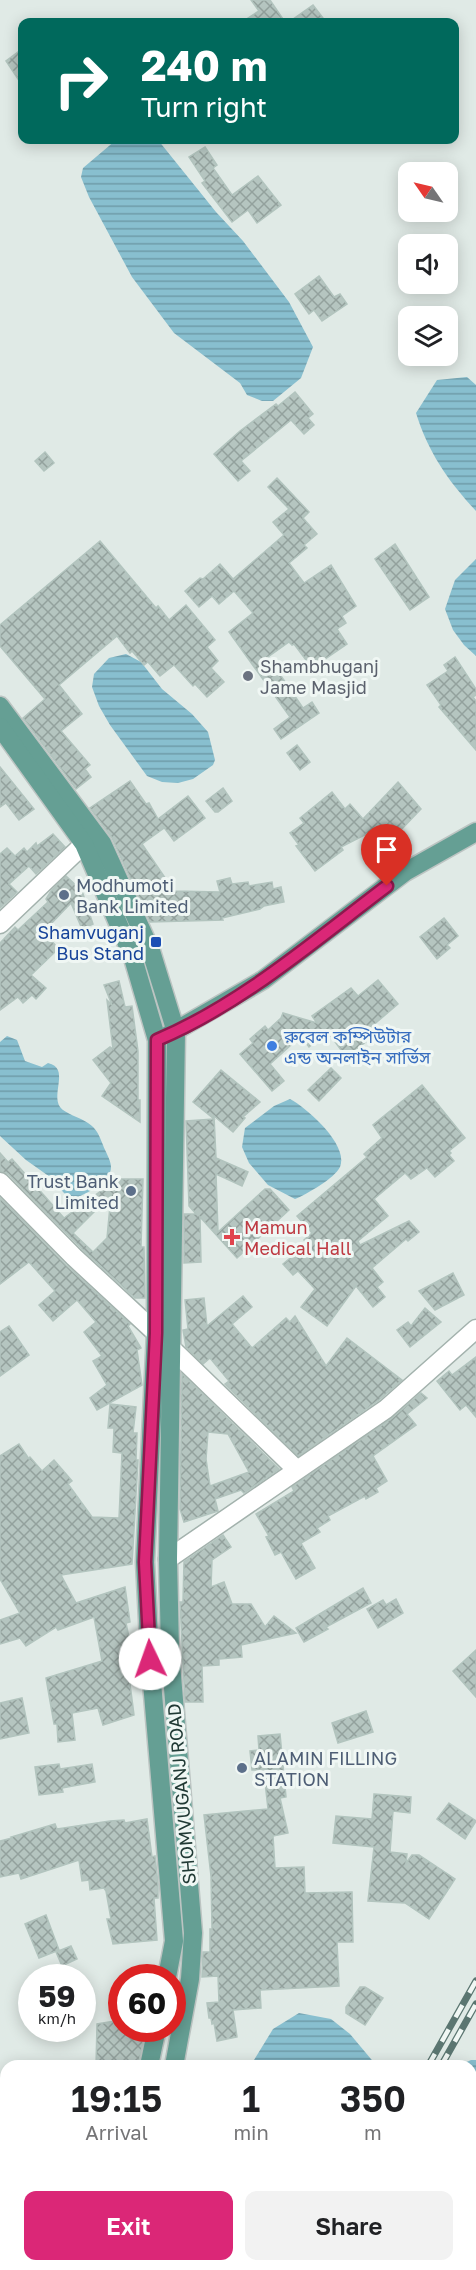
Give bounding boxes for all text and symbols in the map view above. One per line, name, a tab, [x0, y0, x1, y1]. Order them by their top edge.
text: 240 m	[141, 40, 267, 90]
icon: right	[42, 42, 120, 120]
text: Turn right	[141, 91, 267, 123]
north arrow	[398, 162, 458, 222]
map controls	[398, 162, 458, 366]
button: sound	[398, 234, 458, 294]
button: layers	[398, 306, 458, 366]
place label: Shambhuganj Jame Masjid	[260, 655, 379, 698]
marker: Shambhuganj Jame Masjid	[241, 669, 255, 683]
pin	[361, 824, 412, 886]
icon: arrive	[370, 833, 403, 866]
place label: Modhumoti Bank Limited	[76, 874, 189, 917]
marker: Modhumoti Bank Limited	[57, 888, 71, 902]
place label: Shamvuganj Bus Stand	[38, 921, 144, 964]
marker: Shamvuganj Bus Stand	[149, 935, 163, 949]
place label: রুবেল কম্পিউটার এন্ড অনলাইন সার্ভিস	[283, 1025, 431, 1068]
marker: রুবেল কম্পিউটার এন্ড অনলাইন সার্ভিস	[265, 1039, 279, 1053]
place label: Trust Bank Limited	[27, 1170, 119, 1213]
marker: Trust Bank Limited	[124, 1184, 138, 1198]
place label: Mamun Medical Hall	[244, 1216, 352, 1259]
marker: Mamun Medical Hall	[225, 1230, 239, 1244]
position arrow	[118, 1627, 182, 1691]
street label: SHOMVUGANJ ROAD	[162, 1703, 200, 1885]
place label: ALAMIN FILLING STATION	[254, 1747, 397, 1790]
marker: ALAMIN FILLING STATION	[235, 1761, 249, 1775]
speed limit sign: 60	[108, 1964, 186, 2042]
text: 59	[38, 1978, 76, 2014]
text: km/h	[38, 2009, 76, 2027]
text: 19:15	[71, 2077, 162, 2120]
text: 1	[242, 2077, 260, 2120]
text: 350	[340, 2077, 406, 2120]
text: Arrival	[85, 2120, 148, 2144]
text: min	[233, 2120, 269, 2144]
text: m	[364, 2120, 382, 2144]
button: Exit	[24, 2191, 233, 2260]
button: Share	[245, 2191, 453, 2260]

